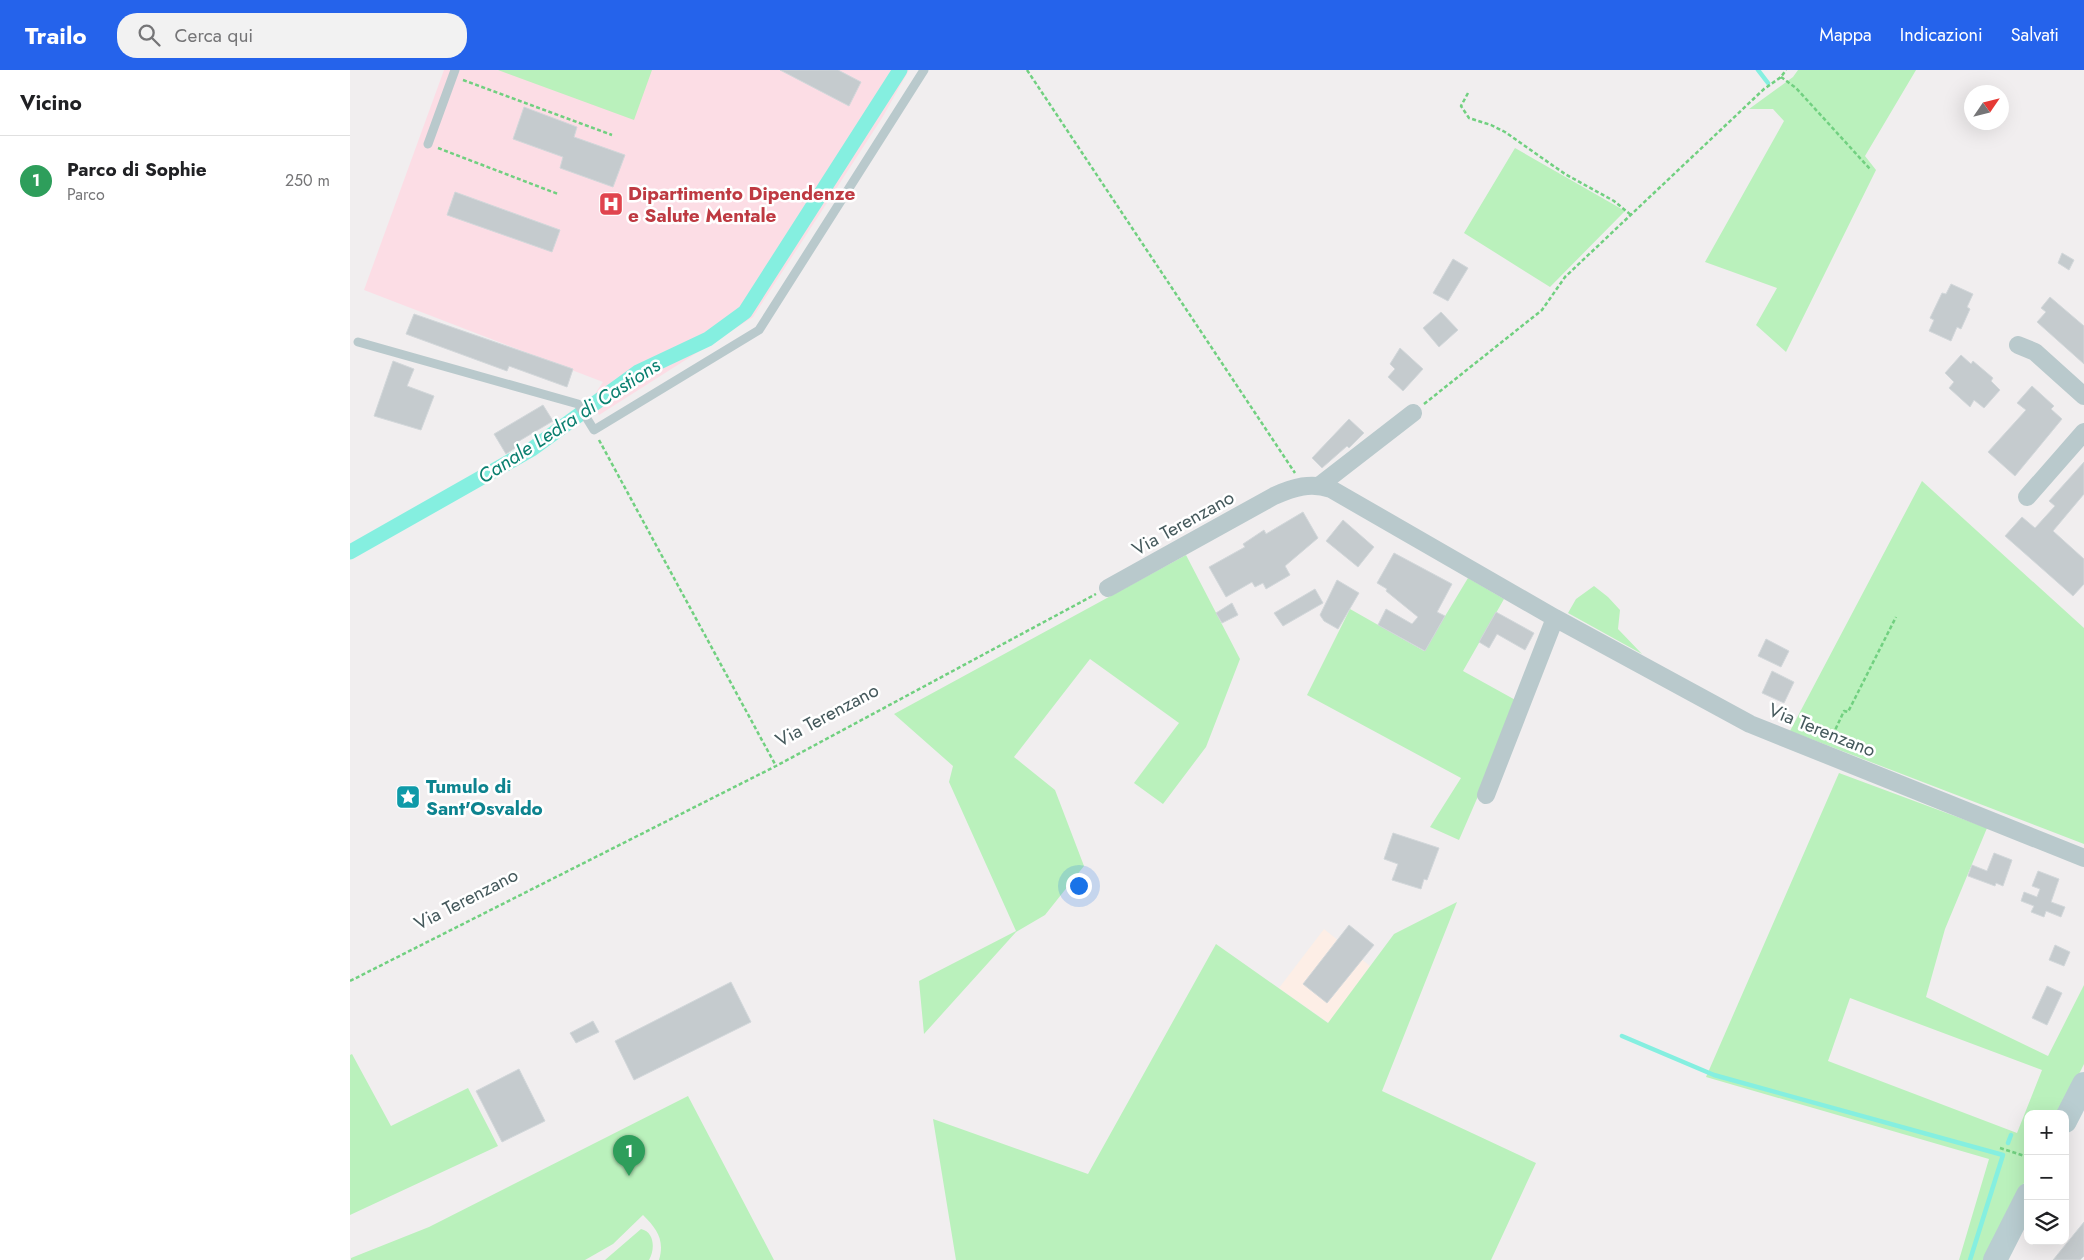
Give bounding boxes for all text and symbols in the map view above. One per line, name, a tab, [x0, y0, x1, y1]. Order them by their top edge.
search box	[117, 13, 467, 58]
text: Trailo	[25, 18, 87, 53]
icon: search	[135, 21, 163, 49]
text: Cerca qui	[175, 22, 253, 49]
text: Mappa	[1819, 22, 1872, 48]
text: Indicazioni	[1900, 22, 1983, 48]
text: Salvati	[2011, 22, 2059, 48]
north arrow	[1964, 85, 2009, 130]
text: Vicino	[20, 88, 82, 118]
text: Parco di Sophie	[67, 156, 207, 183]
text: 1	[32, 169, 40, 192]
text: 250 m	[285, 169, 330, 192]
place label: Dipartimento Dipendenze e Salute Mentale	[628, 180, 855, 229]
text: Parco	[67, 183, 105, 206]
hospital icon: Dipartimento Dipendenze e Salute Mentale	[598, 191, 624, 217]
water label: Canale Ledra di Castions	[472, 351, 666, 491]
street label: Via Terenzano	[1127, 484, 1239, 562]
street label: Via Terenzano	[771, 676, 883, 754]
street label: Via Terenzano	[1764, 696, 1880, 764]
place label: Tumulo di Sant'Osvaldo	[426, 773, 543, 822]
place icon: Tumulo di Sant'Osvaldo	[395, 784, 421, 810]
street label: Via Terenzano	[409, 861, 523, 937]
your location	[1066, 873, 1092, 899]
map controls	[2024, 1110, 2069, 1245]
button: +	[2024, 1110, 2069, 1155]
pin: 1	[613, 1135, 645, 1176]
button: −	[2024, 1155, 2069, 1200]
button: layers	[2024, 1200, 2069, 1245]

